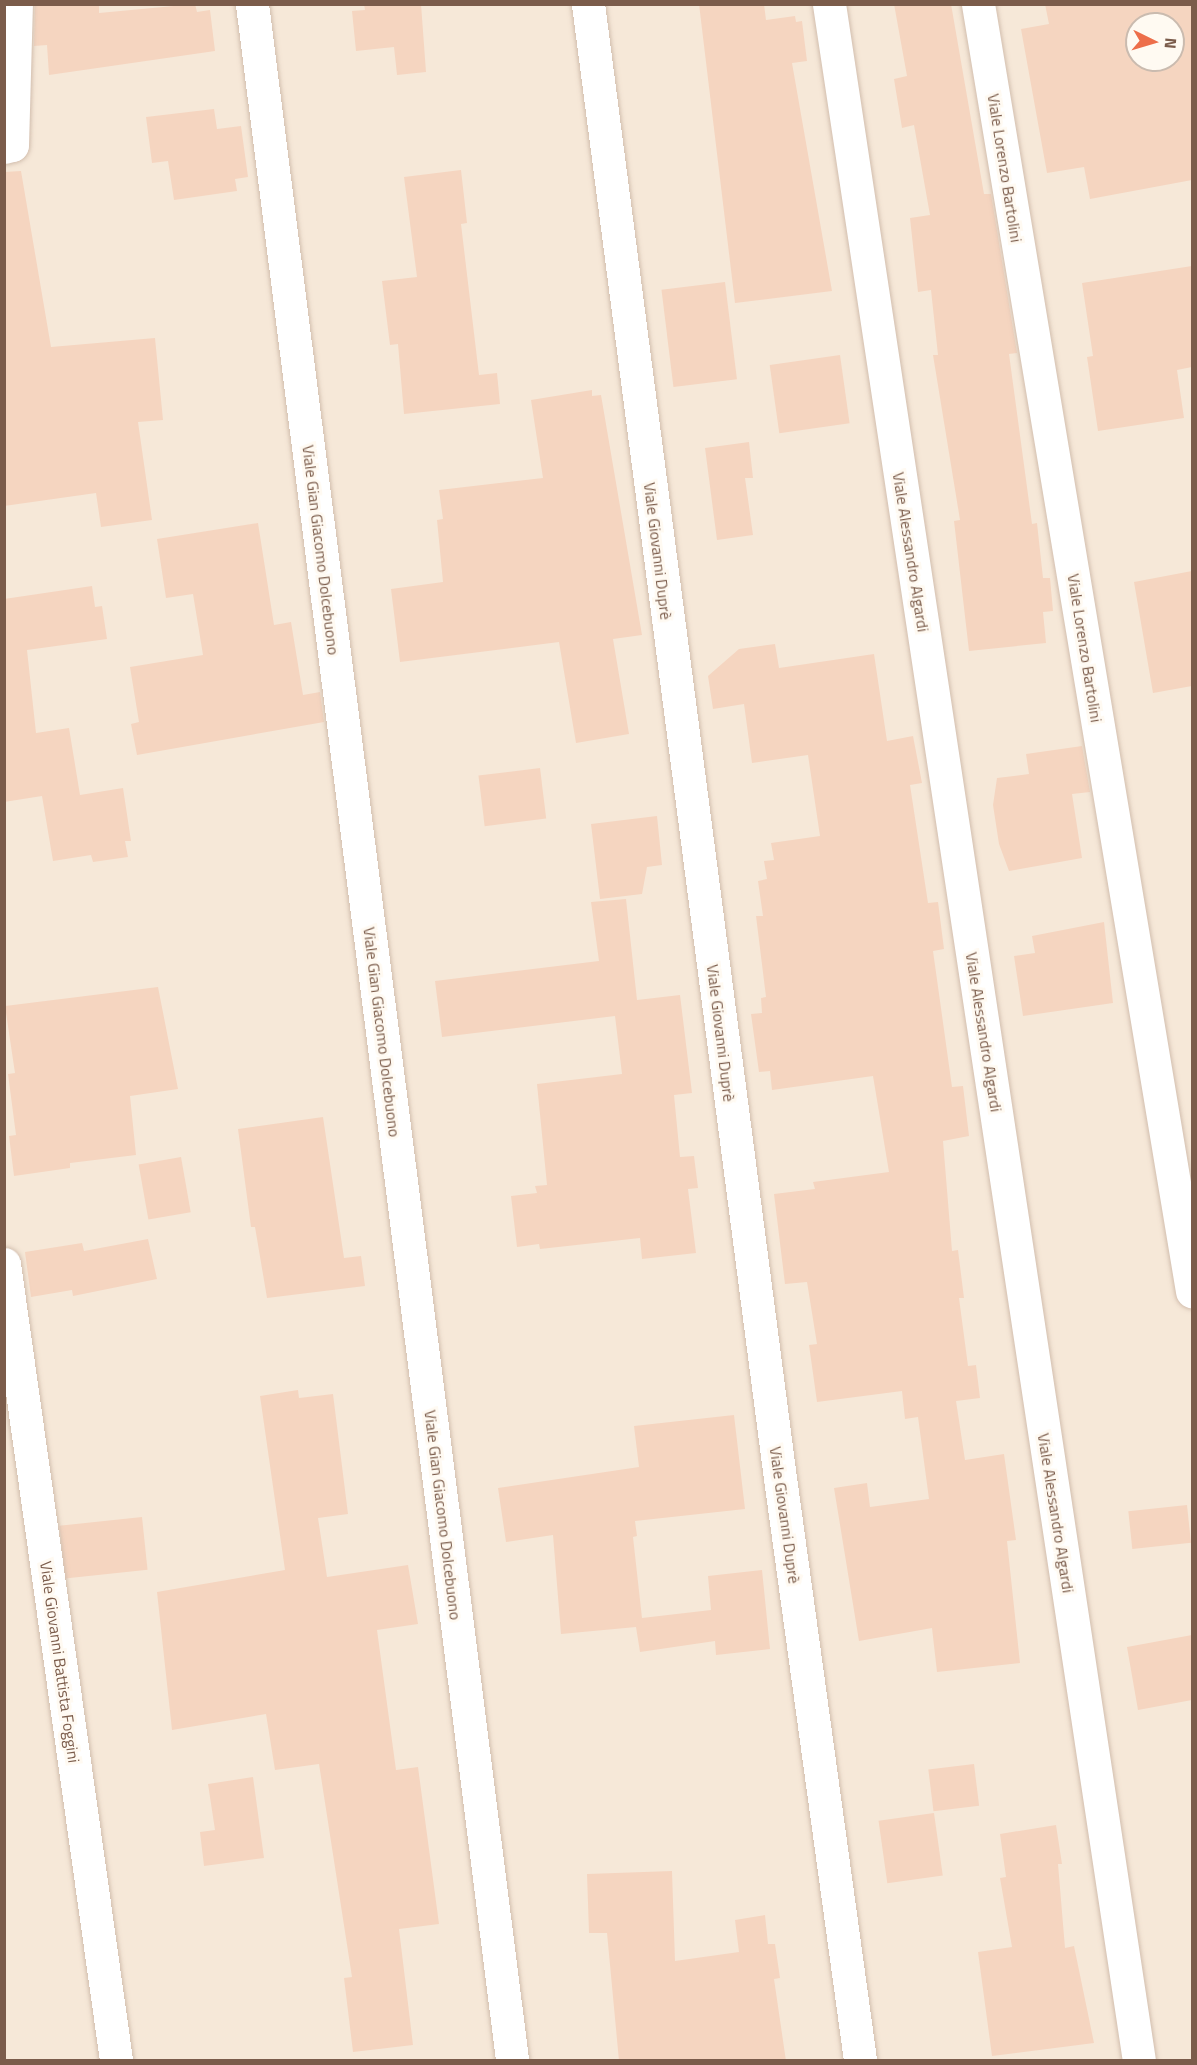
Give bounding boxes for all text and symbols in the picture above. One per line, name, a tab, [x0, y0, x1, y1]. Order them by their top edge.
north arrow	[1125, 12, 1185, 72]
text: N	[1159, 37, 1183, 50]
street label: Viale Lorenzo Bartolini	[984, 92, 1026, 244]
street label: Viale Gian Giacomo Dolcebuono	[299, 444, 343, 656]
street label: Viale Alessandro Algardi	[889, 471, 933, 633]
street label: Viale Giovanni Duprè	[640, 481, 676, 621]
street label: Viale Lorenzo Bartolini	[1064, 572, 1106, 724]
street label: Viale Gian Giacomo Dolcebuono	[360, 926, 404, 1138]
street label: Viale Alessandro Algardi	[962, 951, 1006, 1113]
street label: Viale Giovanni Duprè	[703, 963, 739, 1103]
street label: Viale Gian Giacomo Dolcebuono	[421, 1409, 465, 1621]
street label: Viale Alessandro Algardi	[1034, 1432, 1078, 1594]
street label: Viale Giovanni Duprè	[766, 1445, 804, 1585]
street label: Viale Giovanni Battista Foggini	[36, 1560, 84, 1764]

